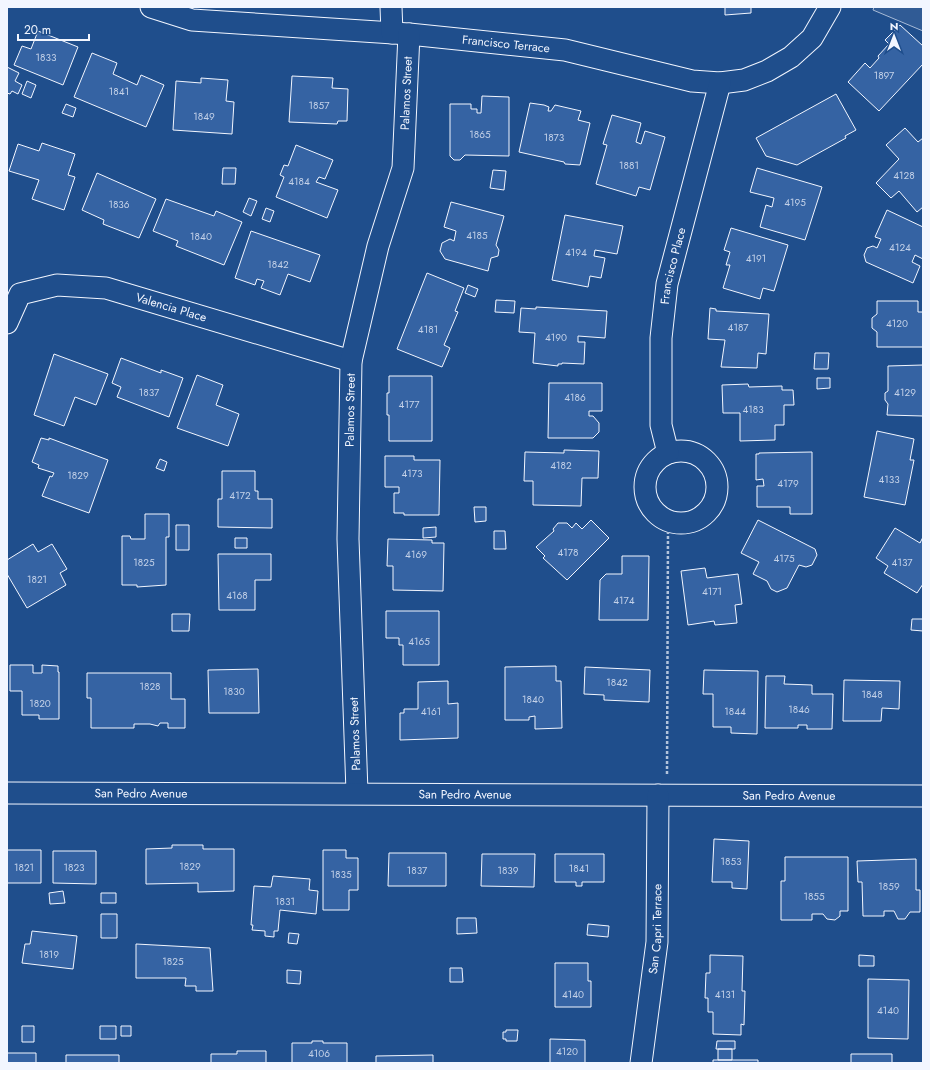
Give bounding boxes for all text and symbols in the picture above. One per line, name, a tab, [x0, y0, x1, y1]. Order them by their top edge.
scale bar	[18, 16, 89, 42]
north arrow	[874, 16, 914, 56]
text: N	[890, 18, 898, 34]
text: 20 m	[24, 21, 51, 39]
street label: Francisco Terrace	[461, 31, 551, 57]
house number: 1833	[36, 50, 57, 65]
street label: Palamos Street	[396, 56, 417, 130]
house number: 1897	[874, 68, 895, 83]
house number: 1841	[109, 84, 129, 99]
house number: 1857	[309, 98, 330, 113]
house number: 1849	[193, 109, 215, 124]
house number: 1865	[469, 127, 491, 142]
house number: 1873	[544, 130, 565, 145]
house number: 1881	[619, 158, 639, 173]
house number: 4128	[893, 168, 915, 183]
house number: 4184	[288, 174, 310, 189]
house number: 4195	[784, 195, 806, 210]
house number: 1836	[108, 197, 130, 212]
street label: Francisco Place	[656, 225, 691, 305]
house number: 4185	[466, 228, 488, 243]
house number: 1840	[190, 229, 212, 244]
house number: 4124	[889, 240, 911, 255]
house number: 4194	[565, 245, 587, 260]
house number: 4191	[746, 251, 766, 266]
house number: 1842	[267, 257, 289, 272]
street label: Valencia Place	[134, 288, 209, 326]
house number: 4120	[886, 316, 908, 331]
house number: 4187	[728, 320, 749, 335]
house number: 4181	[418, 322, 438, 337]
house number: 4190	[545, 330, 567, 345]
street label: Palamos Street	[341, 373, 360, 447]
house number: 1837	[139, 385, 160, 400]
house number: 4129	[894, 385, 916, 400]
house number: 4186	[564, 390, 586, 405]
house number: 4177	[399, 397, 420, 412]
house number: 4183	[742, 402, 764, 417]
house number: 4182	[550, 458, 572, 473]
house number: 4173	[401, 466, 423, 481]
house number: 1829	[67, 468, 89, 483]
house number: 4133	[878, 472, 900, 487]
house number: 4179	[777, 476, 799, 491]
house number: 4172	[229, 488, 251, 503]
house number: 4178	[557, 545, 579, 560]
house number: 4169	[405, 547, 427, 562]
house number: 4175	[773, 551, 795, 566]
house number: 1825	[133, 555, 155, 570]
house number: 4137	[892, 555, 913, 570]
house number: 1821	[27, 572, 47, 587]
house number: 4171	[702, 584, 722, 599]
house number: 4168	[226, 588, 248, 603]
house number: 4174	[613, 593, 635, 608]
house number: 4165	[408, 634, 430, 649]
house number: 1842	[606, 675, 628, 690]
house number: 1828	[139, 679, 161, 694]
house number: 1830	[223, 684, 245, 699]
house number: 1848	[861, 687, 883, 702]
house number: 1840	[522, 692, 544, 707]
house number: 1820	[29, 696, 51, 711]
street label: Palamos Street	[345, 697, 365, 771]
house number: 1846	[788, 702, 810, 717]
house number: 4161	[421, 704, 441, 719]
house number: 1844	[724, 704, 746, 719]
street label: San Pedro Avenue	[94, 784, 188, 803]
street label: San Pedro Avenue	[418, 785, 512, 804]
street label: San Pedro Avenue	[742, 786, 836, 805]
house number: 1853	[720, 854, 742, 869]
house number: 1829	[179, 859, 201, 874]
house number: 1821	[14, 860, 34, 875]
house number: 1823	[63, 860, 85, 875]
house number: 1841	[569, 861, 589, 876]
house number: 1837	[407, 863, 428, 878]
house number: 1839	[497, 863, 519, 878]
house number: 1835	[330, 867, 352, 882]
house number: 1859	[878, 879, 900, 894]
street label: San Capri Terrace	[644, 884, 666, 975]
house number: 1855	[803, 889, 825, 904]
house number: 1831	[275, 894, 295, 909]
house number: 1819	[39, 947, 59, 962]
house number: 1825	[162, 954, 184, 969]
house number: 4140	[562, 987, 584, 1002]
house number: 4131	[715, 987, 735, 1002]
house number: 4140	[877, 1003, 899, 1018]
house number: 4120	[556, 1044, 578, 1059]
house number: 4106	[308, 1046, 330, 1061]

